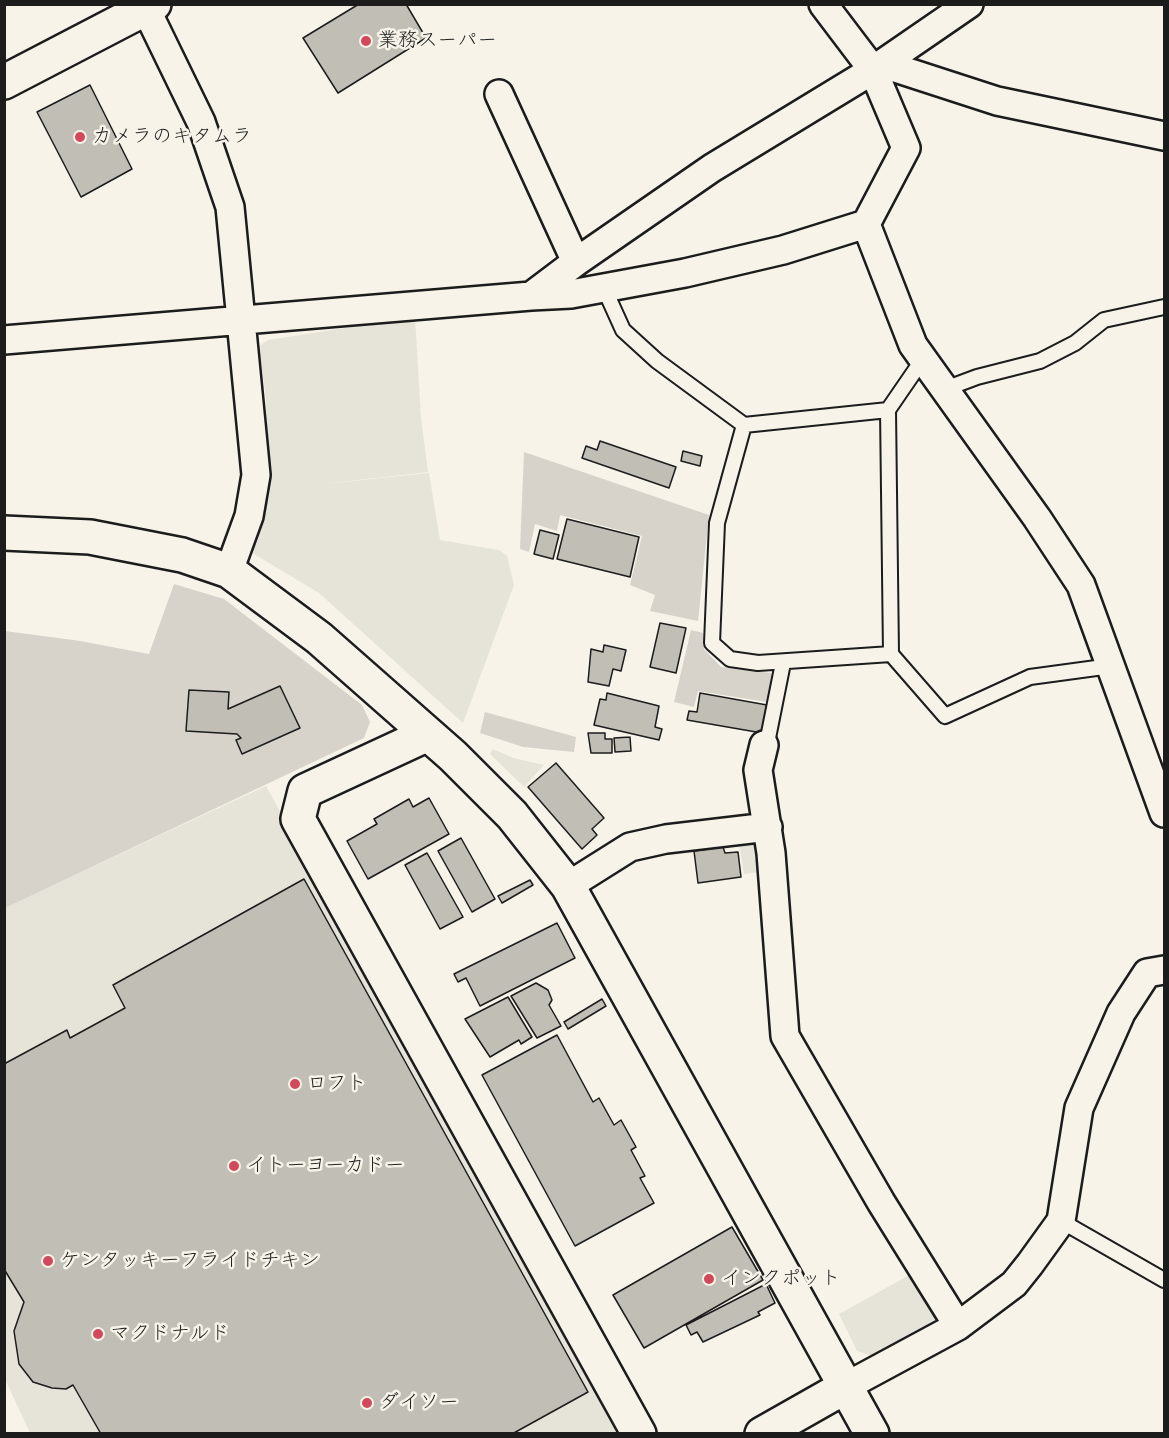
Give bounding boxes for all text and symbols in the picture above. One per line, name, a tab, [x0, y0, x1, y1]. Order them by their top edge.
place label: 業務スーパー	[378, 29, 497, 53]
marker: 業務スーパー	[359, 34, 373, 48]
place label: カメラのキタムラ	[92, 125, 252, 149]
marker: カメラのキタムラ	[73, 130, 87, 144]
place label: ロフト	[307, 1072, 367, 1096]
marker: ロフト	[288, 1077, 302, 1091]
place label: イトーヨーカドー	[246, 1154, 405, 1178]
marker: イトーヨーカドー	[227, 1159, 241, 1173]
place label: ケンタッキーフライドチキン	[60, 1249, 320, 1273]
marker: ケンタッキーフライドチキン	[41, 1254, 55, 1268]
place label: インクポット	[721, 1267, 841, 1291]
marker: インクポット	[702, 1272, 716, 1286]
place label: マクドナルド	[110, 1322, 230, 1346]
marker: マクドナルド	[91, 1327, 105, 1341]
place label: ダイソー	[379, 1391, 459, 1415]
marker: ダイソー	[360, 1396, 374, 1410]

